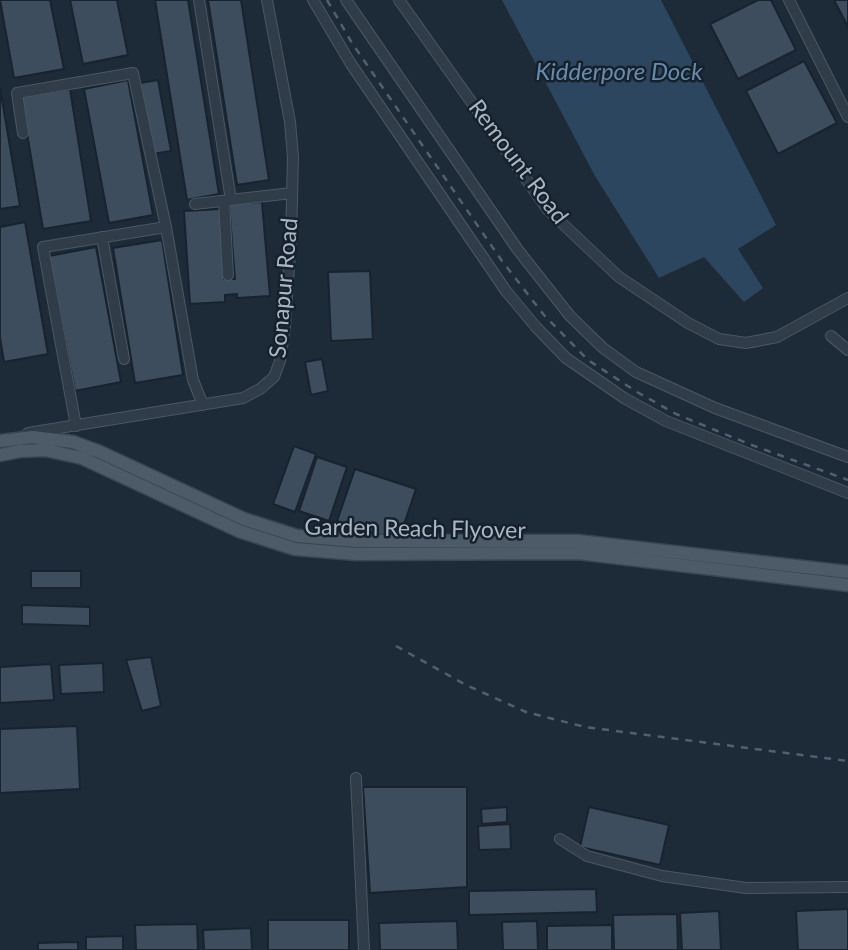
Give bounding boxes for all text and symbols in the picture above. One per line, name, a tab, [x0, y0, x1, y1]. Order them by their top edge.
water label: Kidderpore Dock	[535, 58, 703, 86]
street label: Remount Road	[462, 94, 574, 230]
street label: Sonapur Road	[264, 217, 304, 359]
street label: Garden Reach Flyover	[304, 513, 526, 545]

